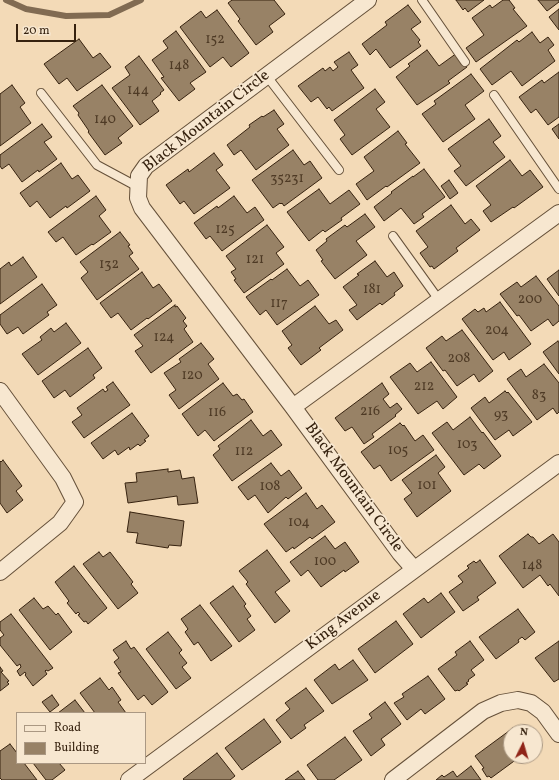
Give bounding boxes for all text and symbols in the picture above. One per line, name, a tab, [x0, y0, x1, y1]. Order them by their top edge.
scale bar	[18, 16, 78, 42]
text: 20 m	[23, 23, 50, 39]
house number: 152	[205, 32, 225, 48]
house number: 148	[169, 58, 189, 74]
street label: Black Mountain Circle	[140, 67, 274, 177]
house number: 144	[127, 83, 149, 99]
house number: 140	[94, 112, 116, 128]
house number: 35231	[270, 171, 304, 187]
house number: 125	[215, 222, 235, 238]
house number: 121	[246, 252, 264, 268]
house number: 132	[99, 257, 119, 273]
house number: 181	[363, 282, 381, 298]
house number: 200	[518, 292, 542, 308]
house number: 117	[270, 296, 288, 312]
house number: 204	[485, 323, 509, 339]
house number: 124	[154, 330, 174, 346]
house number: 208	[448, 351, 470, 367]
house number: 120	[181, 368, 203, 384]
house number: 212	[414, 379, 434, 395]
house number: 83	[532, 388, 546, 404]
house number: 216	[360, 404, 380, 420]
house number: 116	[208, 405, 226, 421]
house number: 93	[494, 407, 508, 423]
street label: Black Mountain Circle	[300, 420, 406, 556]
house number: 103	[457, 437, 477, 453]
house number: 105	[388, 443, 408, 459]
house number: 112	[235, 444, 253, 460]
house number: 101	[417, 478, 437, 494]
house number: 108	[260, 479, 280, 495]
house number: 104	[288, 515, 310, 531]
house number: 100	[314, 554, 336, 570]
house number: 148	[522, 558, 542, 574]
street label: King Avenue	[303, 587, 385, 655]
legend	[16, 712, 146, 764]
text: Road	[54, 720, 81, 736]
north arrow	[503, 724, 543, 764]
text: N	[519, 725, 529, 740]
text: Building	[54, 740, 99, 756]

